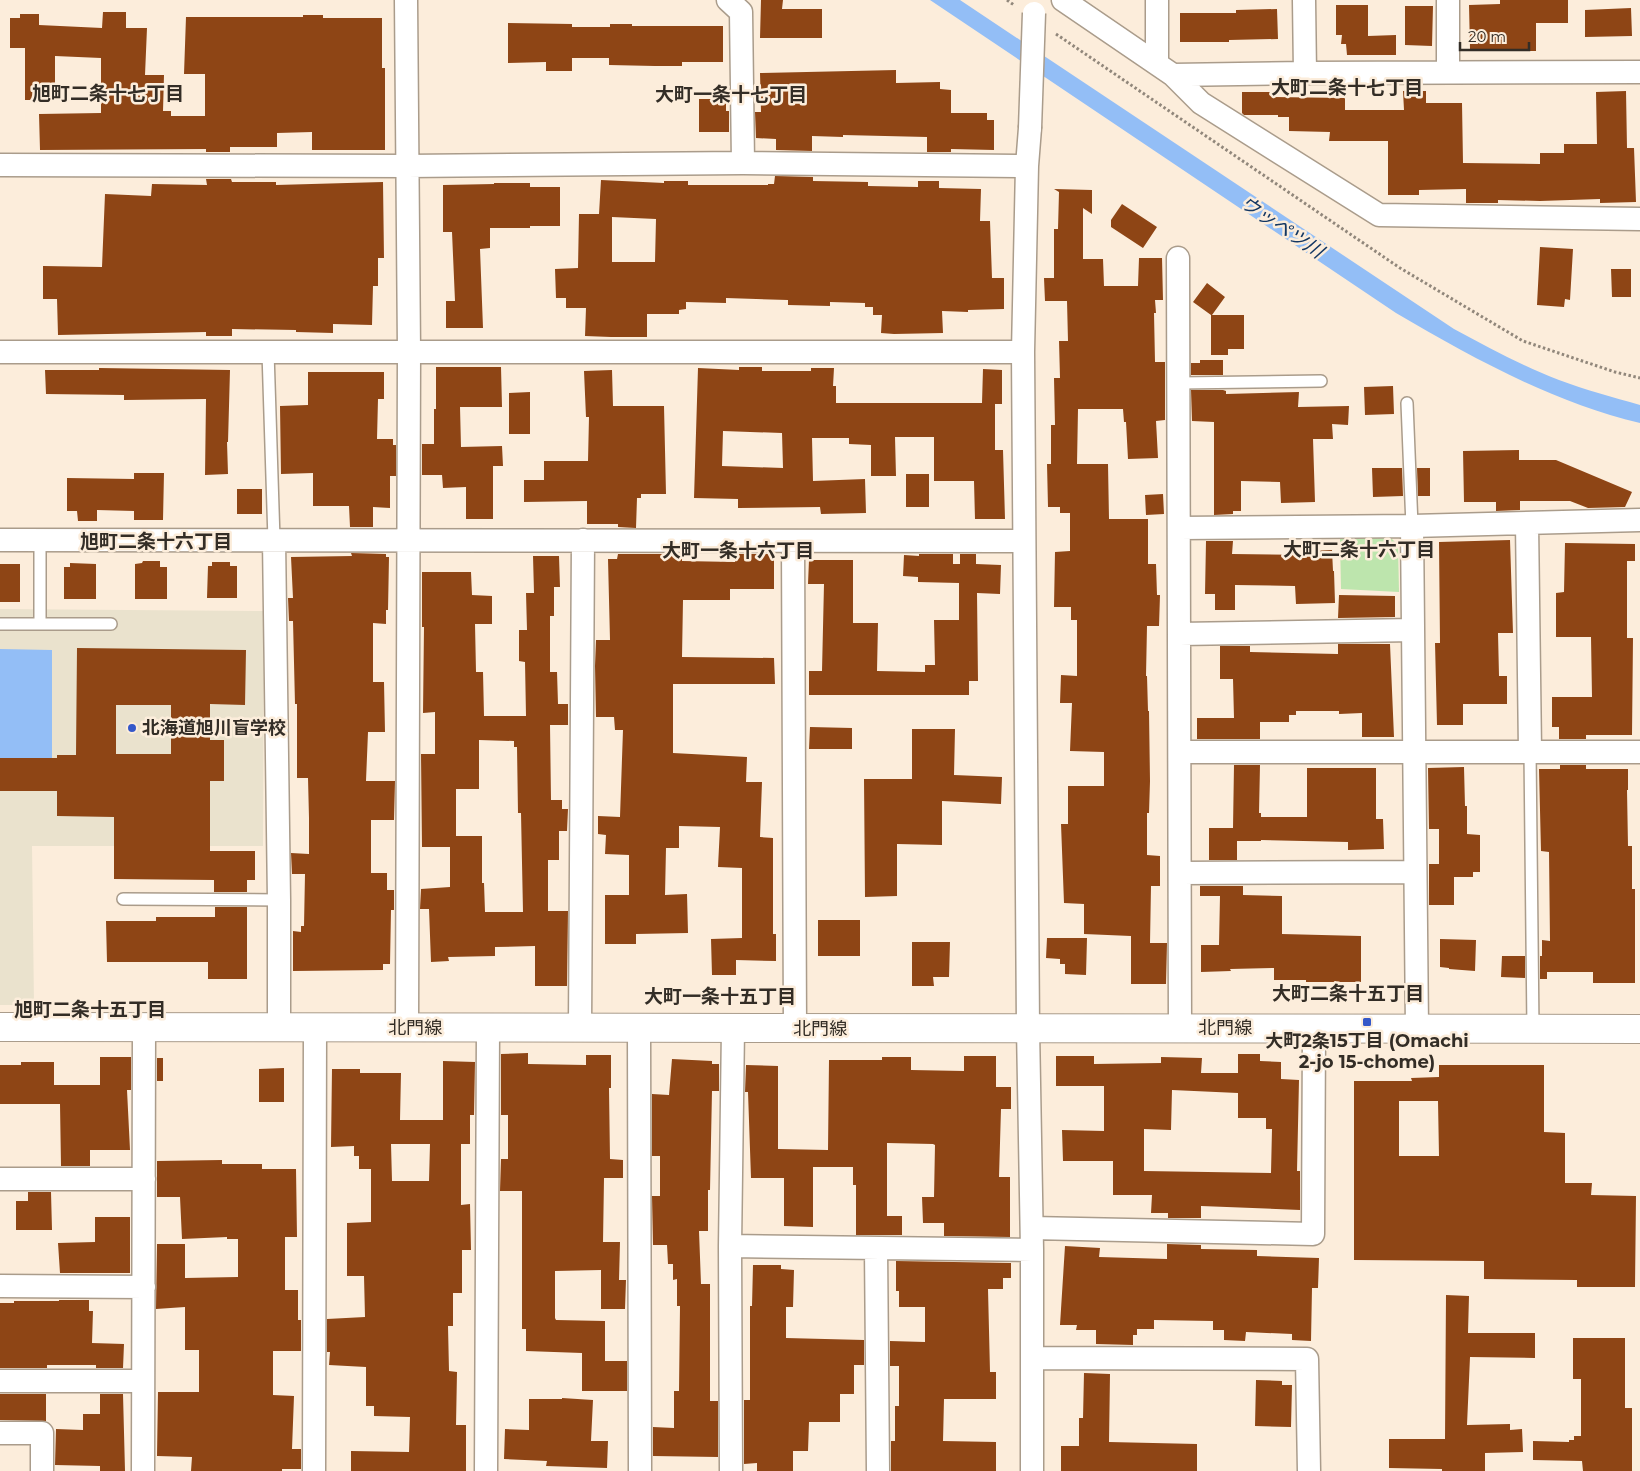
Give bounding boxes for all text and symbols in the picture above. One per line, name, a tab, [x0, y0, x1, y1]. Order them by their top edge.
scale bar	[1460, 20, 1529, 52]
text: 20 m	[1468, 27, 1506, 46]
district label: 大町二条十七丁目	[1271, 76, 1423, 99]
district label: 旭町二条十七丁目	[32, 82, 184, 105]
district label: 大町一条十七丁目	[655, 83, 807, 106]
water label: ウッペツ川	[1236, 191, 1329, 264]
district label: 旭町二条十六丁目	[80, 530, 232, 553]
district label: 大町二条十六丁目	[1283, 538, 1435, 561]
district label: 大町一条十六丁目	[662, 539, 814, 562]
place label: 北海道旭川盲学校	[142, 717, 286, 739]
marker: 北海道旭川盲学校	[126, 722, 138, 734]
district label: 大町二条十五丁目	[1272, 982, 1424, 1005]
district label: 大町一条十五丁目	[644, 985, 796, 1008]
district label: 旭町二条十五丁目	[14, 998, 166, 1021]
marker: 大町2条15丁目 (Omachi 2-jo 15-chome)	[1361, 1016, 1373, 1028]
street label: 北門線	[388, 1017, 442, 1039]
street label: 北門線	[1198, 1017, 1252, 1039]
street label: 北門線	[793, 1018, 847, 1040]
place label: 大町2条15丁目 (Omachi 2-jo 15-chome)	[1265, 1030, 1469, 1073]

